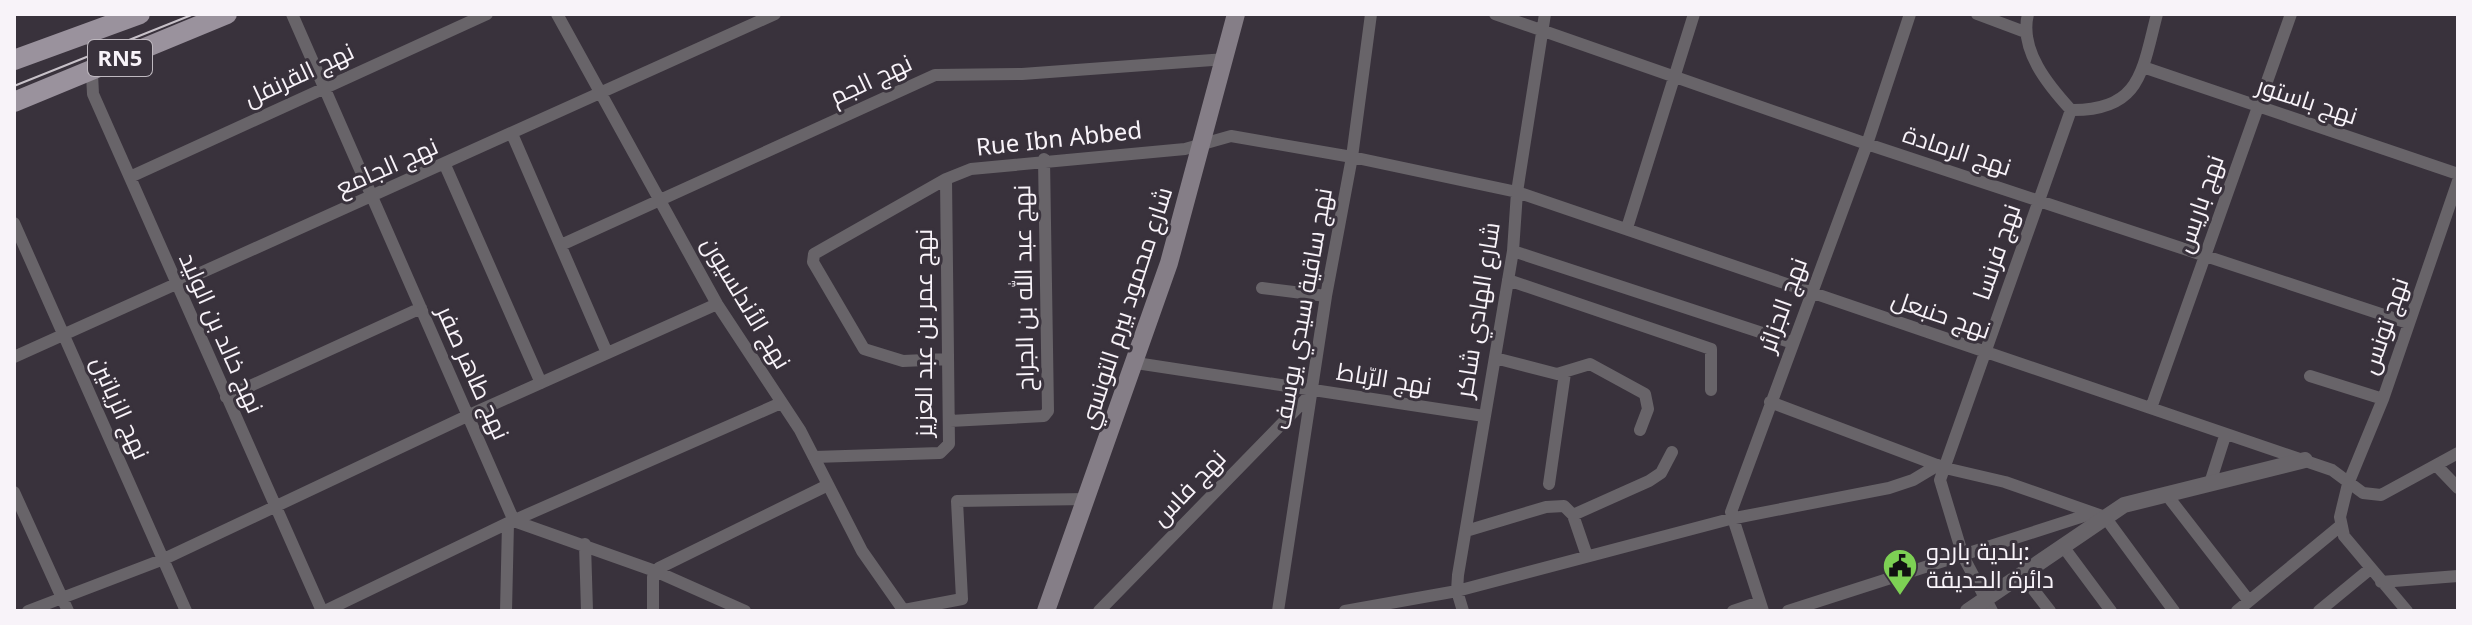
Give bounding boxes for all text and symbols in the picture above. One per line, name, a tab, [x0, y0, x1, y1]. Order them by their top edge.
street label: نهج القرنفل	[238, 34, 359, 114]
road number: RN5	[88, 40, 152, 76]
street label: نهج الجم	[824, 45, 917, 113]
street label: نهج باستور	[2251, 67, 2362, 132]
street label: Rue Ibn Abbed	[974, 112, 1143, 163]
street label: نهج الرمادة	[1899, 117, 2016, 184]
street label: نهج الجامع	[330, 128, 443, 204]
street label: نهج باريس	[2166, 150, 2232, 257]
street label: شارع محمود بيرم التونسي	[1070, 182, 1182, 434]
street label: نهج عبد الله بن الجراح	[1004, 185, 1042, 392]
street label: نهج ساقية سيدي يوسف	[1264, 185, 1342, 433]
street label: نهج فرنسا	[1964, 199, 2028, 304]
street label: شارع الهادي شاكر	[1446, 220, 1510, 402]
street label: نهج عمر بن عبد العزيز	[906, 229, 940, 439]
street label: نهج الأندلسيون	[694, 230, 800, 375]
street label: نهج خالد بن الوليد	[171, 247, 273, 418]
street label: نهج الجزائر	[1749, 253, 1815, 359]
street label: نهج تونس	[2352, 273, 2416, 379]
street label: نهج حنبعل	[1887, 281, 1996, 347]
street label: نهج طاهر صفر	[428, 298, 519, 445]
street label: نهج الزياتين	[83, 351, 159, 465]
street label: نهج الرّباط	[1334, 354, 1434, 402]
street label: نهج فاس	[1143, 442, 1233, 533]
place label: بلدية باردو: دائرة الحديقة	[1926, 534, 2054, 595]
public building icon: بلدية باردو: دائرة الحديقة	[1881, 547, 1919, 597]

